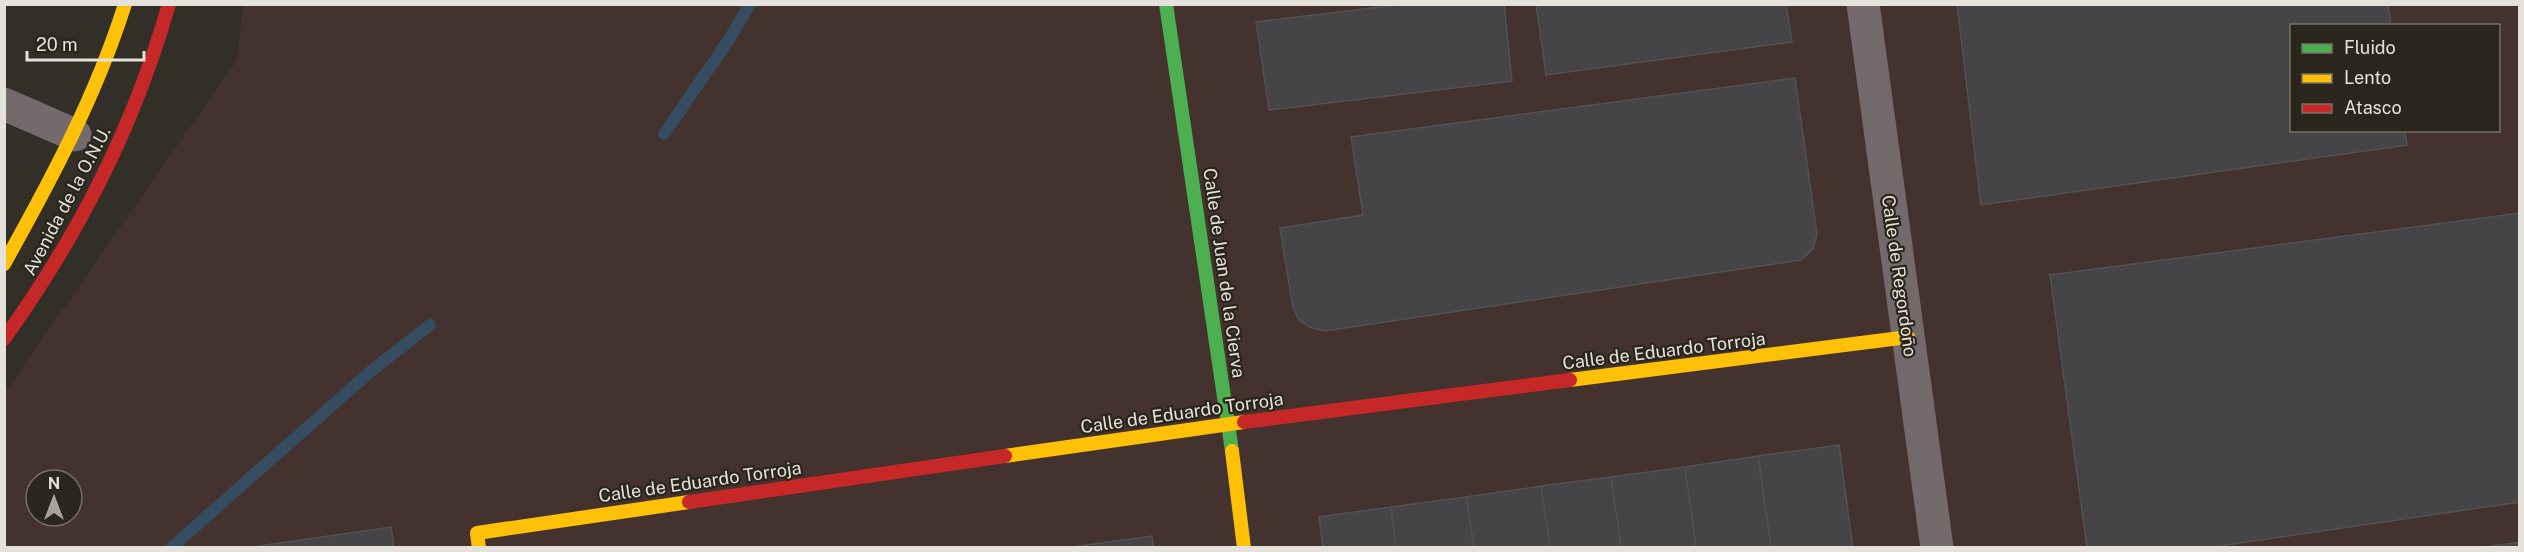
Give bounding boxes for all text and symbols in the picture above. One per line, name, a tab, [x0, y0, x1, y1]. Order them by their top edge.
scale bar	[27, 24, 144, 62]
legend	[2290, 24, 2500, 132]
text: 20 m	[36, 34, 78, 55]
text: Fluido	[2344, 37, 2396, 58]
text: Lento	[2344, 67, 2391, 88]
text: Atasco	[2344, 97, 2402, 118]
street label: Avenida de la O.N.U.	[18, 123, 115, 279]
street label: Calle de Juan de la Cierva	[1199, 167, 1250, 379]
street label: Calle de Regordoño	[1878, 194, 1921, 358]
street label: Calle de Eduardo Torroja	[1561, 328, 1767, 373]
street label: Calle de Eduardo Torroja	[1079, 388, 1285, 437]
street label: Calle de Eduardo Torroja	[597, 457, 803, 506]
north arrow	[24, 468, 84, 528]
text: N	[48, 474, 60, 493]

